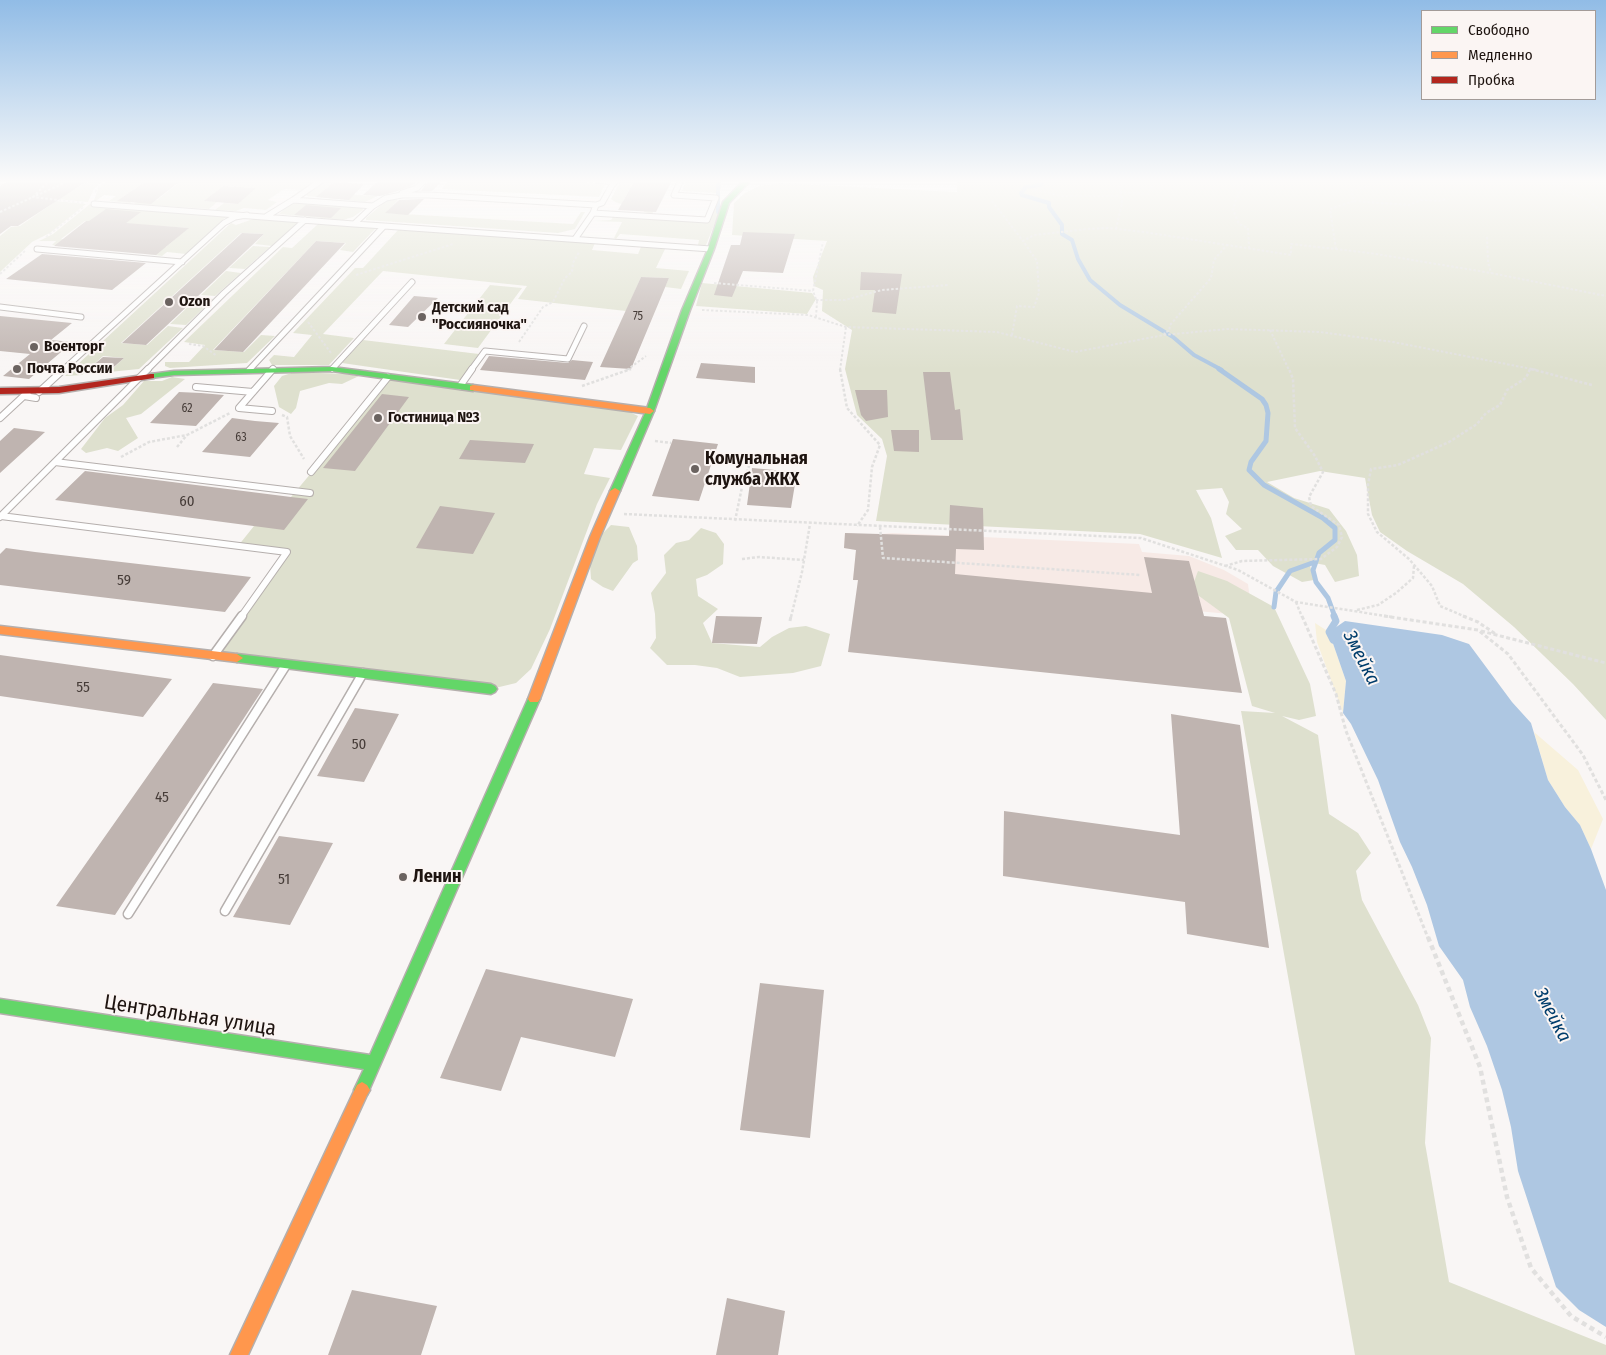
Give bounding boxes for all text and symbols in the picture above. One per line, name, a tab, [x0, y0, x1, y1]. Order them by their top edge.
legend	[1421, 10, 1596, 100]
text: Свободно	[1468, 21, 1530, 39]
text: Медленно	[1468, 46, 1533, 64]
text: Пробка	[1468, 71, 1515, 89]
place label: Ozon	[179, 293, 210, 311]
marker: Ozon	[163, 296, 175, 308]
place label: Детский сад "Россияночка"	[432, 299, 527, 334]
house number: 75	[633, 310, 643, 324]
marker: Детский сад "Россияночка"	[416, 311, 428, 323]
place label: Военторг	[44, 338, 104, 356]
marker: Военторг	[28, 341, 40, 353]
place label: Почта России	[27, 360, 113, 378]
marker: Почта России	[11, 363, 23, 375]
house number: 62	[181, 402, 193, 416]
place label: Гостиница №3	[388, 409, 480, 427]
marker: Гостиница №3	[372, 412, 384, 424]
house number: 63	[235, 431, 247, 445]
place label: Комунальная служба ЖКХ	[705, 448, 808, 490]
marker: Комунальная служба ЖКХ	[689, 463, 701, 475]
house number: 60	[179, 493, 195, 511]
house number: 59	[117, 572, 131, 590]
water label: Змейка	[1338, 627, 1384, 689]
house number: 55	[76, 679, 90, 697]
house number: 50	[352, 736, 366, 754]
house number: 45	[155, 789, 169, 807]
place label: Ленин	[413, 866, 462, 888]
house number: 51	[278, 871, 290, 889]
marker: Ленин	[397, 871, 409, 883]
water label: Змейка	[1528, 984, 1576, 1046]
street label: Центральная улица	[102, 990, 278, 1042]

